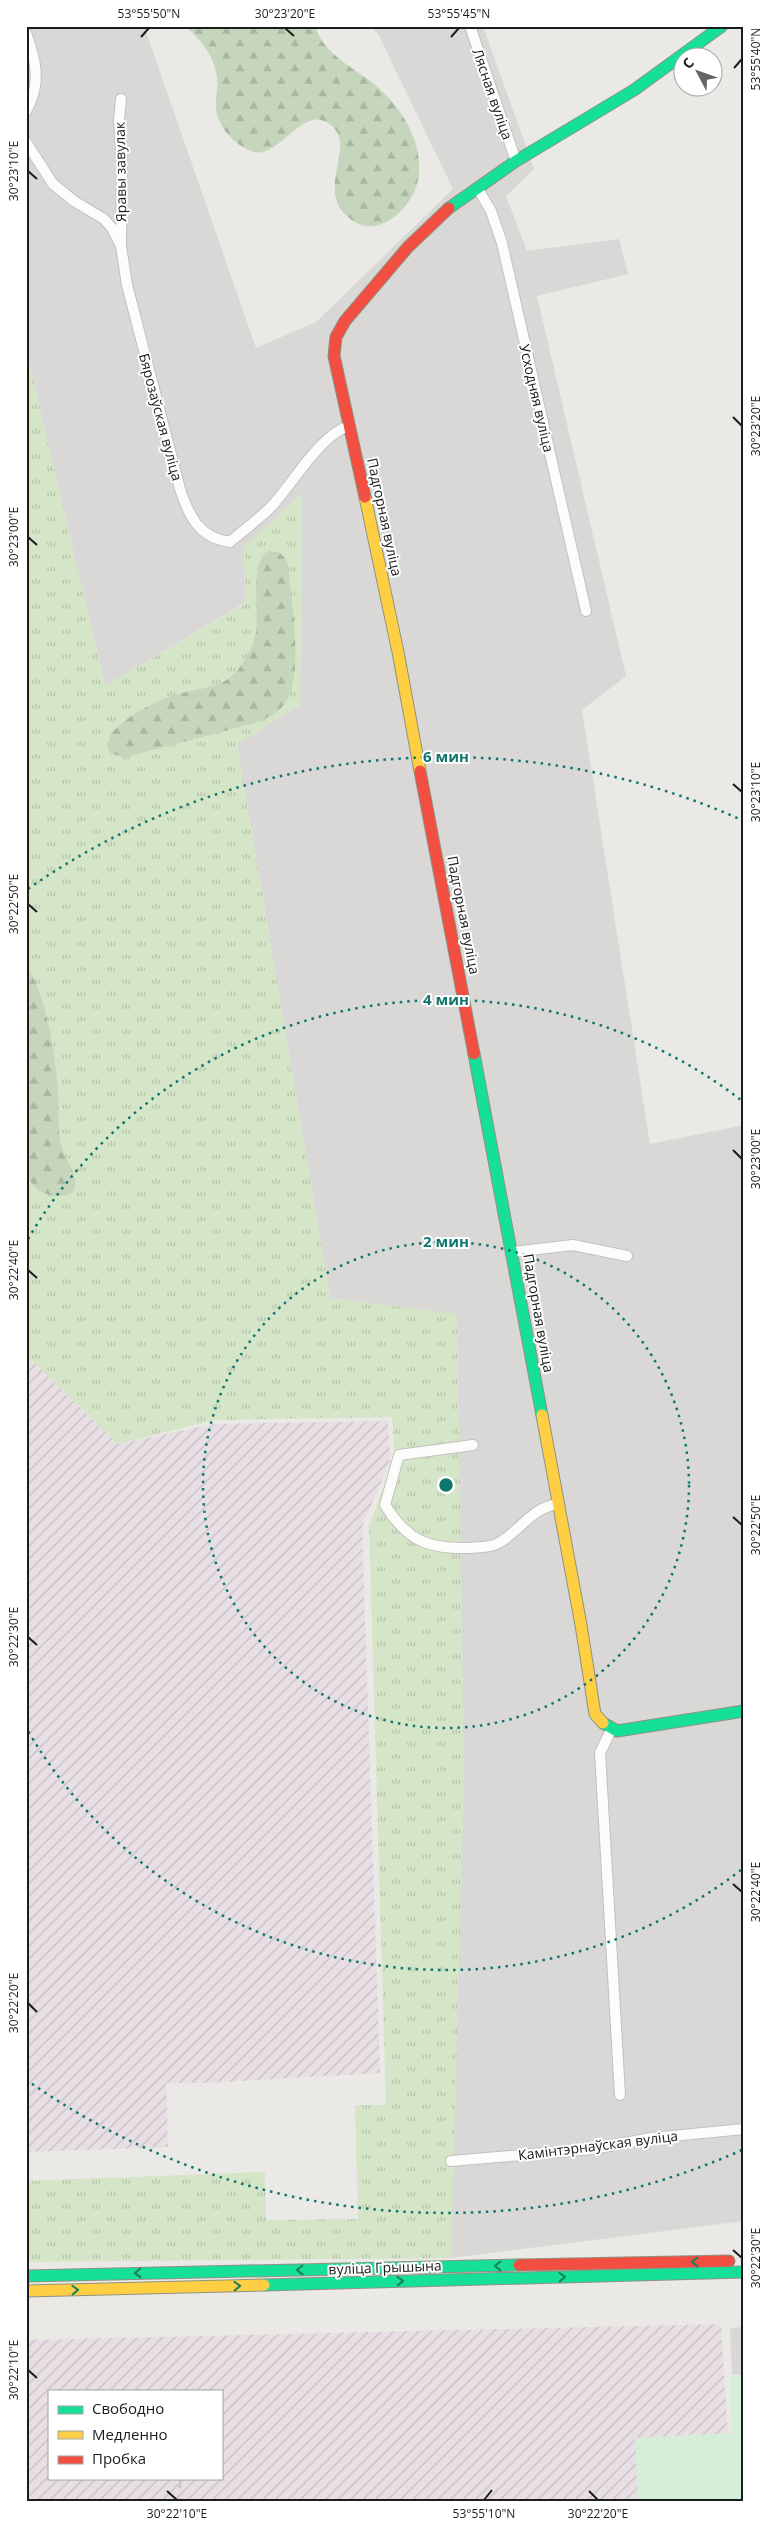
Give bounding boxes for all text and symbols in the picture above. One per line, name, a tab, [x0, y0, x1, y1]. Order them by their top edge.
text: 53°55'50"N	[118, 5, 180, 22]
text: 30°23'20"E	[255, 5, 315, 22]
text: 53°55'45"N	[428, 5, 490, 22]
text: 53°55'40"N	[747, 28, 764, 90]
street label: Лясная вуліца	[468, 46, 518, 142]
north arrow	[672, 48, 722, 98]
text: С	[678, 53, 698, 73]
street label: Яравы завулак	[110, 121, 130, 222]
text: 30°23'10"E	[5, 141, 22, 201]
street label: Усходняя вуліца	[515, 342, 559, 454]
street label: Бярозаўская вуліца	[135, 351, 187, 483]
text: 30°23'20"E	[747, 396, 764, 456]
street label: Падгорная вуліца	[363, 456, 407, 578]
text: 30°23'00"E	[5, 507, 22, 567]
text: 6 мин	[423, 746, 469, 766]
text: 30°23'10"E	[747, 762, 764, 822]
street label: Падгорная вуліца	[443, 854, 485, 976]
text: 30°22'50"E	[5, 874, 22, 934]
text: 4 мин	[423, 989, 469, 1009]
text: 30°23'00"E	[747, 1129, 764, 1189]
text: 2 мин	[423, 1231, 469, 1251]
text: 30°22'40"E	[5, 1240, 22, 1300]
street label: Падгорная вуліца	[519, 1252, 559, 1374]
centre of rings	[437, 1476, 455, 1494]
text: 30°22'50"E	[747, 1495, 764, 1555]
text: 30°22'30"E	[5, 1607, 22, 1667]
text: 30°22'40"E	[747, 1862, 764, 1922]
text: 30°22'20"E	[5, 1973, 22, 2033]
street label: Камінтэрнаўская вуліца	[517, 2126, 679, 2164]
text: 30°22'30"E	[747, 2228, 764, 2288]
street label: вуліца Грышына	[328, 2256, 442, 2278]
one-way arrow	[691, 2257, 698, 2267]
one-way arrow	[493, 2260, 501, 2271]
one-way arrow	[296, 2265, 304, 2275]
one-way arrow	[133, 2268, 141, 2279]
one-way arrow	[559, 2272, 567, 2282]
one-way arrow	[396, 2276, 404, 2287]
one-way arrow	[234, 2280, 242, 2291]
one-way arrow	[72, 2285, 79, 2295]
text: 30°22'10"E	[5, 2340, 22, 2400]
legend	[48, 2390, 222, 2480]
text: Свободно	[92, 2398, 164, 2418]
text: Медленно	[92, 2424, 168, 2444]
text: Пробка	[92, 2448, 146, 2468]
text: 30°22'10"E	[147, 2505, 207, 2522]
text: 53°55'10"N	[453, 2505, 515, 2522]
text: 30°22'20"E	[568, 2505, 628, 2522]

